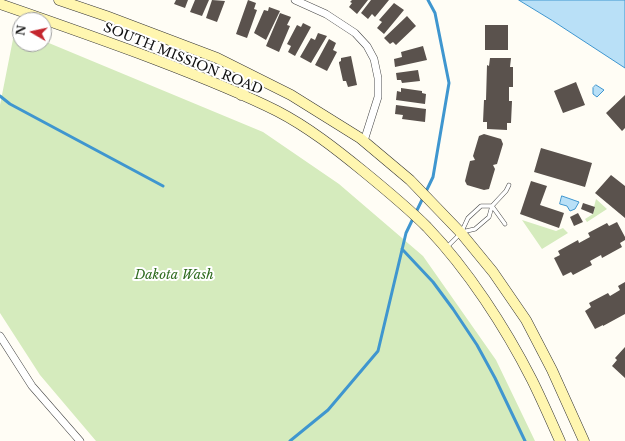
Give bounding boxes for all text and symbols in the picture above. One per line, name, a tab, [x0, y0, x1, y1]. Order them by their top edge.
north arrow	[12, 12, 52, 52]
street label: SOUTH MISSION ROAD	[101, 20, 265, 98]
text: N	[13, 24, 29, 36]
park label: Dakota Wash	[134, 267, 214, 283]

